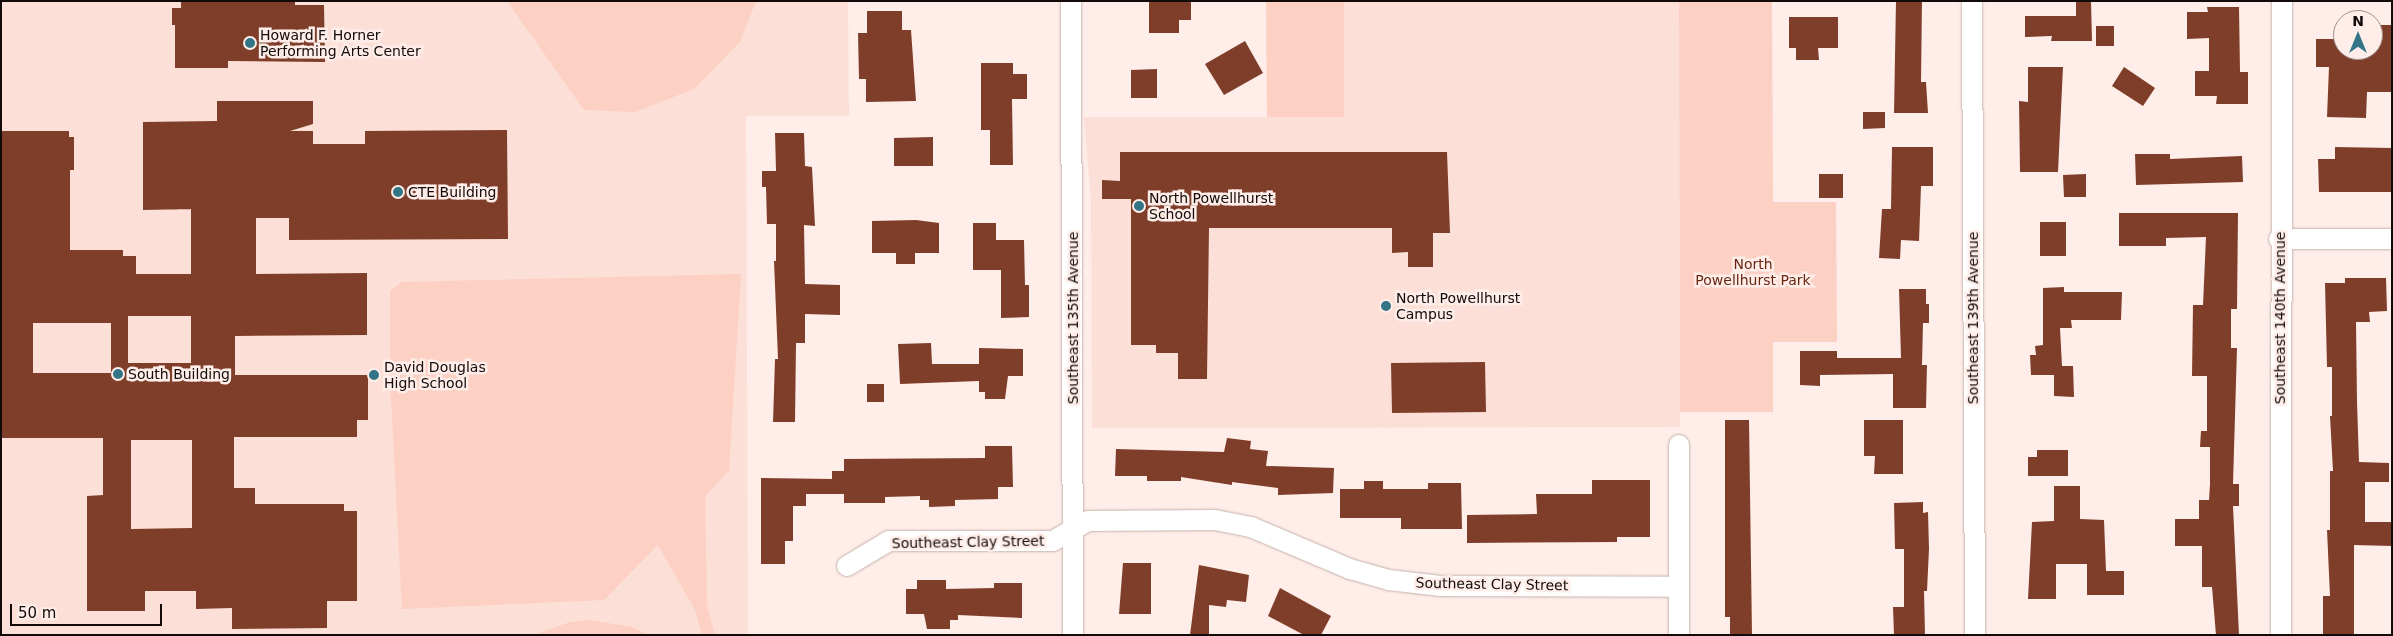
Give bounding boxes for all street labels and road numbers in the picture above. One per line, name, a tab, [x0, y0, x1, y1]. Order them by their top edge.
street label: Southeast 135th Avenue	[1065, 232, 1081, 404]
street label: Southeast 139th Avenue	[1965, 232, 1981, 404]
street label: Southeast 140th Avenue	[2272, 232, 2288, 404]
street label: Southeast Clay Street	[892, 532, 1044, 552]
street label: Southeast Clay Street	[1416, 574, 1568, 594]

